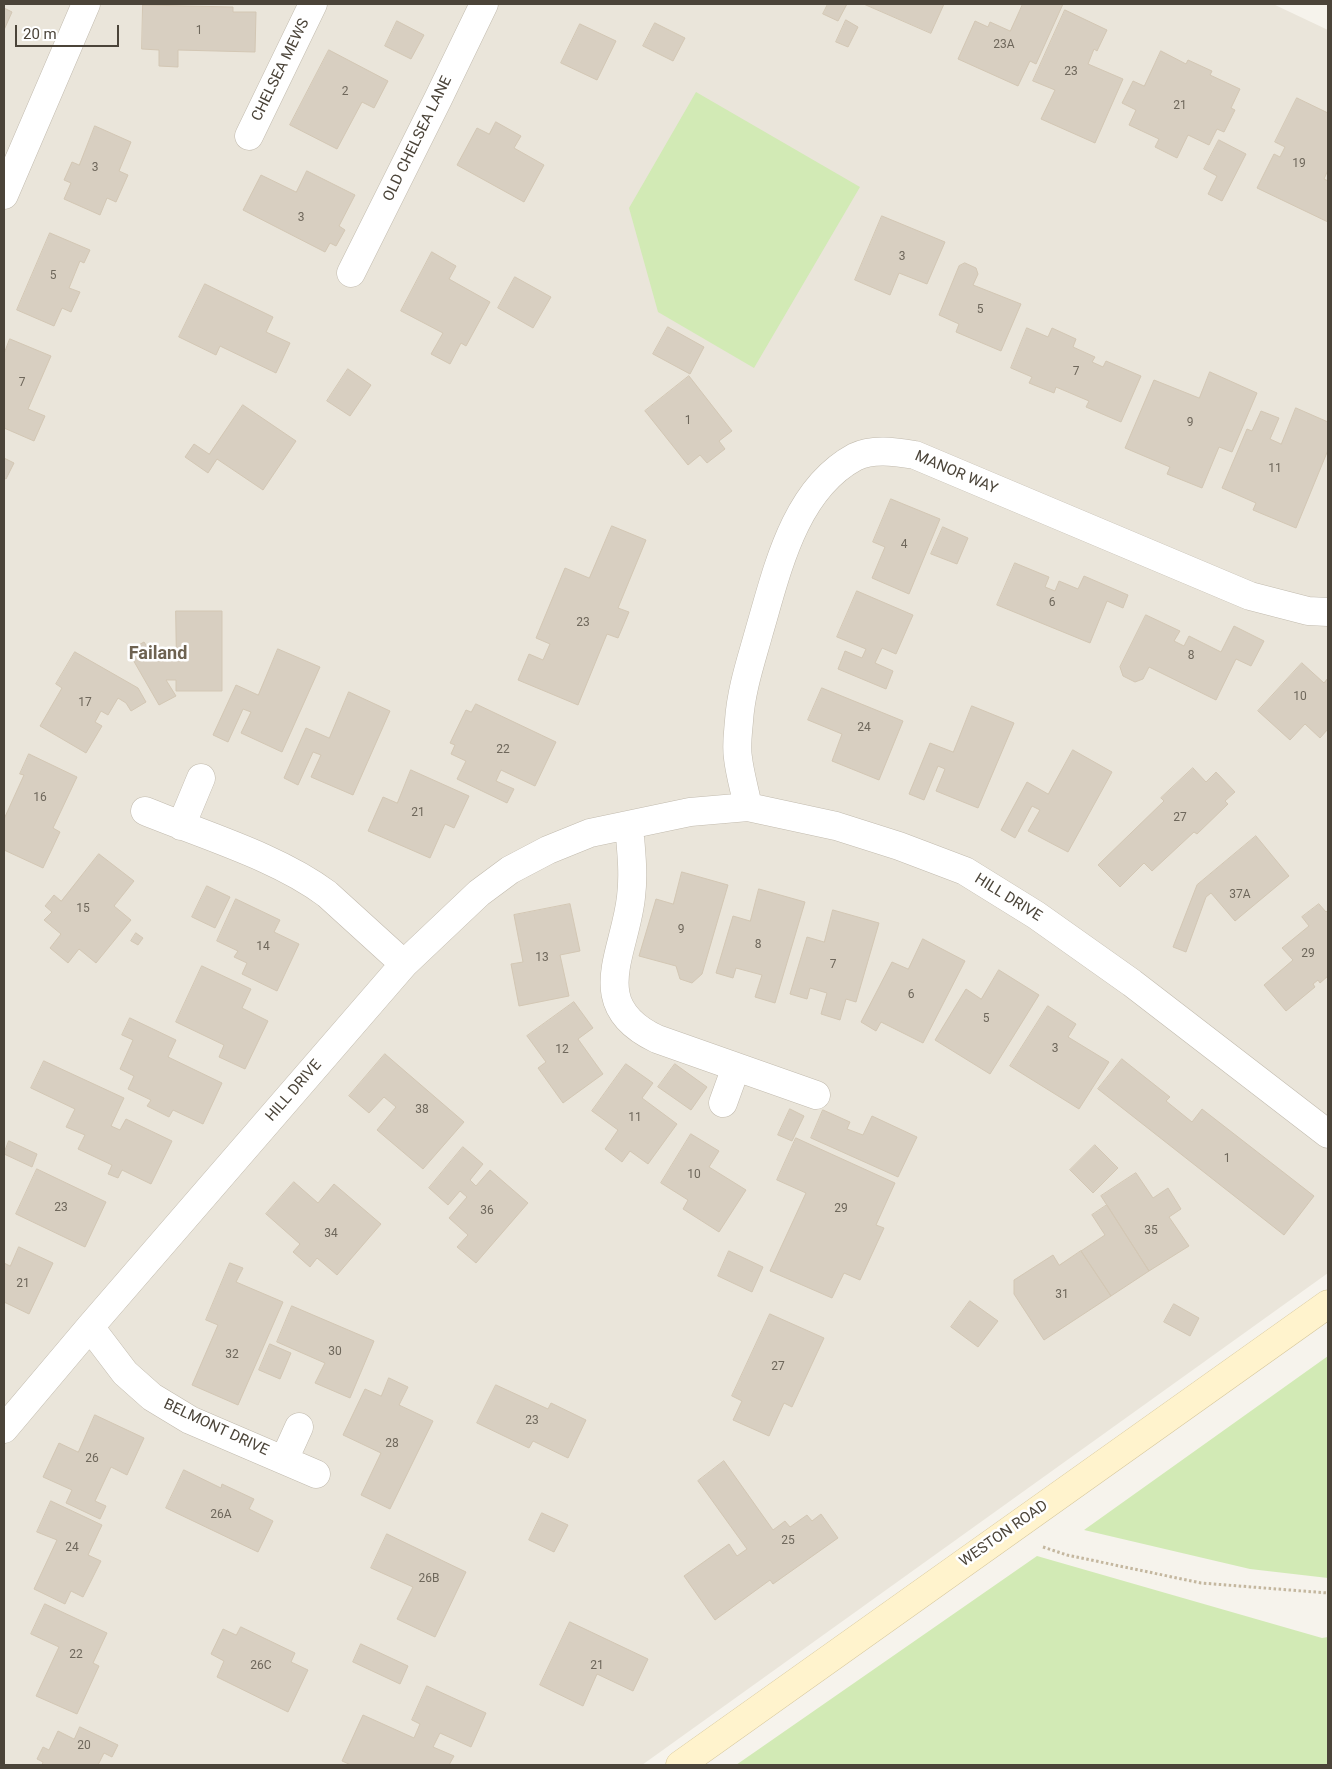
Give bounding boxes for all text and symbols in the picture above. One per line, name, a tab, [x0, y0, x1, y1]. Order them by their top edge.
scale bar	[18, 15, 121, 47]
street label: CHELSEA MEWS	[248, 16, 314, 124]
house number: 1	[196, 24, 202, 38]
text: 20 m	[23, 25, 57, 43]
house number: 23A	[993, 38, 1015, 52]
house number: 23	[1064, 65, 1078, 79]
street label: OLD CHELSEA LANE	[380, 73, 456, 205]
house number: 2	[342, 85, 348, 99]
house number: 21	[1173, 99, 1187, 113]
house number: 19	[1292, 157, 1306, 171]
house number: 3	[92, 161, 98, 175]
house number: 3	[298, 211, 304, 225]
house number: 3	[899, 250, 905, 264]
house number: 5	[50, 269, 56, 283]
house number: 5	[977, 303, 983, 317]
house number: 7	[1073, 365, 1079, 379]
house number: 7	[19, 376, 25, 390]
house number: 1	[685, 414, 691, 428]
house number: 9	[1187, 416, 1193, 430]
street label: MANOR WAY	[912, 448, 1000, 498]
house number: 11	[1268, 462, 1282, 476]
house number: 4	[901, 538, 907, 552]
house number: 6	[1049, 596, 1055, 610]
house number: 23	[576, 616, 590, 630]
district label: Failand	[129, 643, 187, 665]
house number: 8	[1188, 649, 1194, 663]
house number: 10	[1293, 690, 1307, 704]
house number: 17	[78, 696, 92, 710]
house number: 24	[857, 721, 871, 735]
house number: 22	[496, 743, 510, 757]
house number: 16	[33, 791, 47, 805]
house number: 21	[411, 806, 425, 820]
house number: 27	[1173, 811, 1187, 825]
street label: HILL DRIVE	[971, 870, 1045, 926]
house number: 37A	[1229, 888, 1251, 902]
house number: 15	[76, 902, 90, 916]
house number: 9	[678, 923, 684, 937]
house number: 8	[755, 938, 761, 952]
house number: 14	[256, 940, 270, 954]
house number: 29	[1301, 947, 1315, 961]
house number: 13	[535, 951, 549, 965]
house number: 7	[830, 958, 836, 972]
house number: 6	[908, 988, 914, 1002]
house number: 5	[983, 1012, 989, 1026]
house number: 3	[1052, 1042, 1058, 1056]
house number: 12	[555, 1043, 569, 1057]
street label: HILL DRIVE	[262, 1056, 326, 1126]
house number: 38	[415, 1103, 429, 1117]
house number: 11	[628, 1111, 642, 1125]
house number: 1	[1224, 1152, 1230, 1166]
house number: 10	[687, 1168, 701, 1182]
house number: 23	[54, 1201, 68, 1215]
house number: 29	[834, 1202, 848, 1216]
house number: 36	[480, 1204, 494, 1218]
house number: 35	[1144, 1224, 1158, 1238]
house number: 34	[324, 1227, 338, 1241]
house number: 21	[16, 1277, 30, 1291]
house number: 31	[1055, 1288, 1069, 1302]
house number: 30	[328, 1345, 342, 1359]
house number: 32	[225, 1348, 239, 1362]
house number: 27	[771, 1360, 785, 1374]
street label: BELMONT DRIVE	[161, 1396, 271, 1460]
house number: 23	[525, 1414, 539, 1428]
house number: 28	[385, 1437, 399, 1451]
house number: 26	[85, 1452, 99, 1466]
street label: WESTON ROAD	[957, 1497, 1051, 1571]
house number: 26A	[210, 1508, 232, 1522]
house number: 25	[781, 1534, 795, 1548]
house number: 24	[65, 1541, 79, 1555]
house number: 26B	[419, 1572, 439, 1586]
house number: 22	[69, 1648, 83, 1662]
house number: 26C	[250, 1659, 272, 1673]
house number: 21	[590, 1659, 604, 1673]
house number: 20	[77, 1739, 91, 1753]

